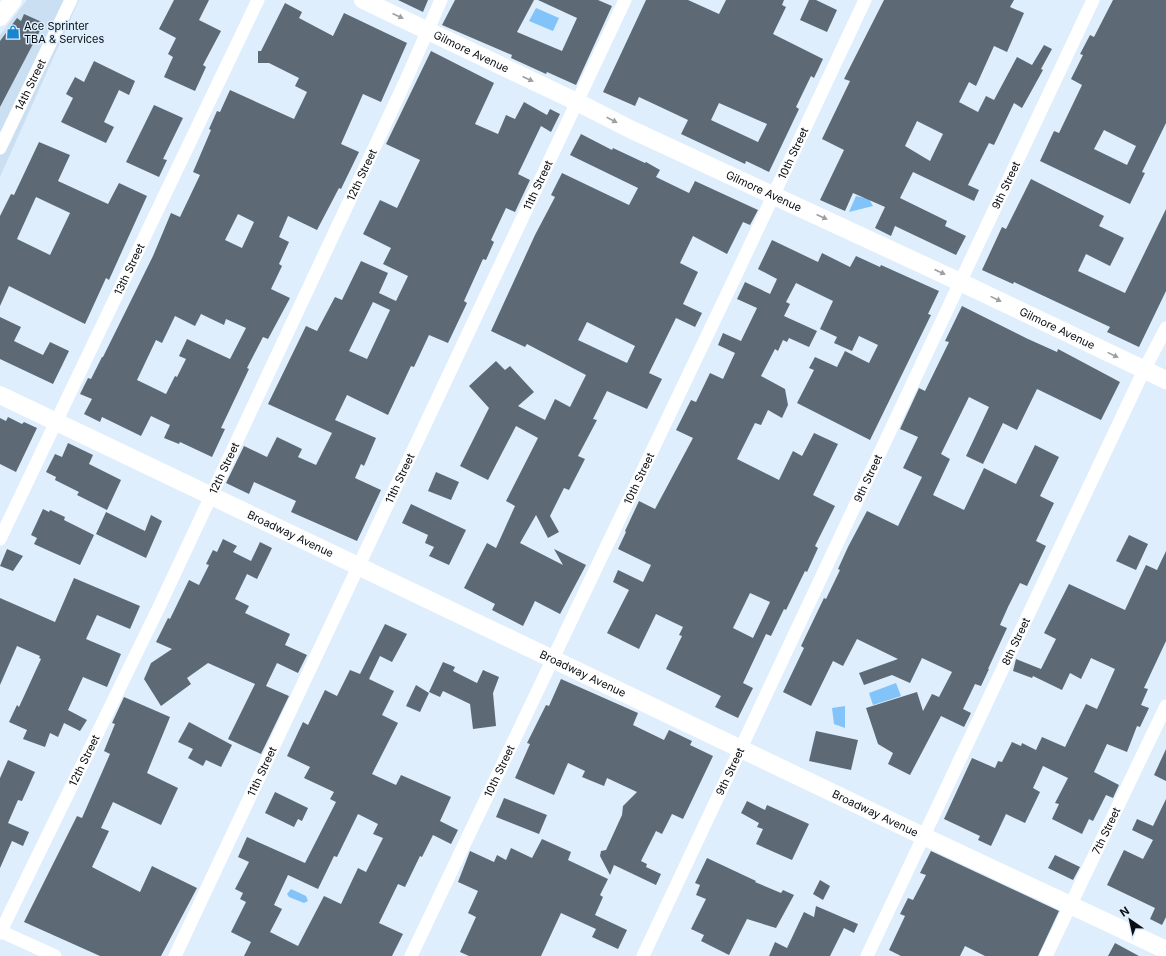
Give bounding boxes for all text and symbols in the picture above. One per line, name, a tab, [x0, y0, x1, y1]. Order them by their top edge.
one-way arrow	[392, 13, 404, 19]
place label: Ace Sprinter TBA & Services	[24, 19, 104, 46]
shop icon: Ace Sprinter TBA & Services	[5, 24, 21, 40]
street label: Gilmore Avenue	[431, 28, 511, 76]
street label: 14th Street	[12, 56, 49, 113]
one-way arrow	[522, 76, 533, 82]
one-way arrow	[606, 116, 618, 123]
street label: 10th Street	[775, 125, 811, 182]
street label: 12th Street	[343, 146, 380, 203]
street label: 11th Street	[520, 158, 556, 212]
street label: 9th Street	[989, 159, 1023, 211]
street label: Gilmore Avenue	[724, 167, 804, 215]
one-way arrow	[816, 214, 827, 220]
street label: 13th Street	[111, 241, 148, 297]
one-way arrow	[934, 269, 945, 275]
one-way arrow	[990, 296, 1001, 302]
street label: Gilmore Avenue	[1017, 304, 1097, 352]
one-way arrow	[1107, 352, 1119, 358]
street label: 12th Street	[206, 440, 242, 496]
street label: 10th Street	[620, 450, 657, 507]
street label: 11th Street	[382, 451, 418, 505]
street label: 9th Street	[851, 452, 885, 504]
street label: Broadway Avenue	[245, 507, 336, 560]
street label: 8th Street	[998, 615, 1033, 667]
street label: Broadway Avenue	[538, 647, 628, 700]
street label: 12th Street	[66, 732, 103, 788]
street label: 10th Street	[481, 742, 518, 799]
street label: 11th Street	[244, 744, 280, 799]
street label: 9th Street	[713, 745, 747, 798]
street label: Broadway Avenue	[830, 787, 921, 840]
street label: 7th Street	[1089, 805, 1124, 857]
north arrow	[1110, 900, 1150, 940]
text: N	[1117, 904, 1132, 920]

